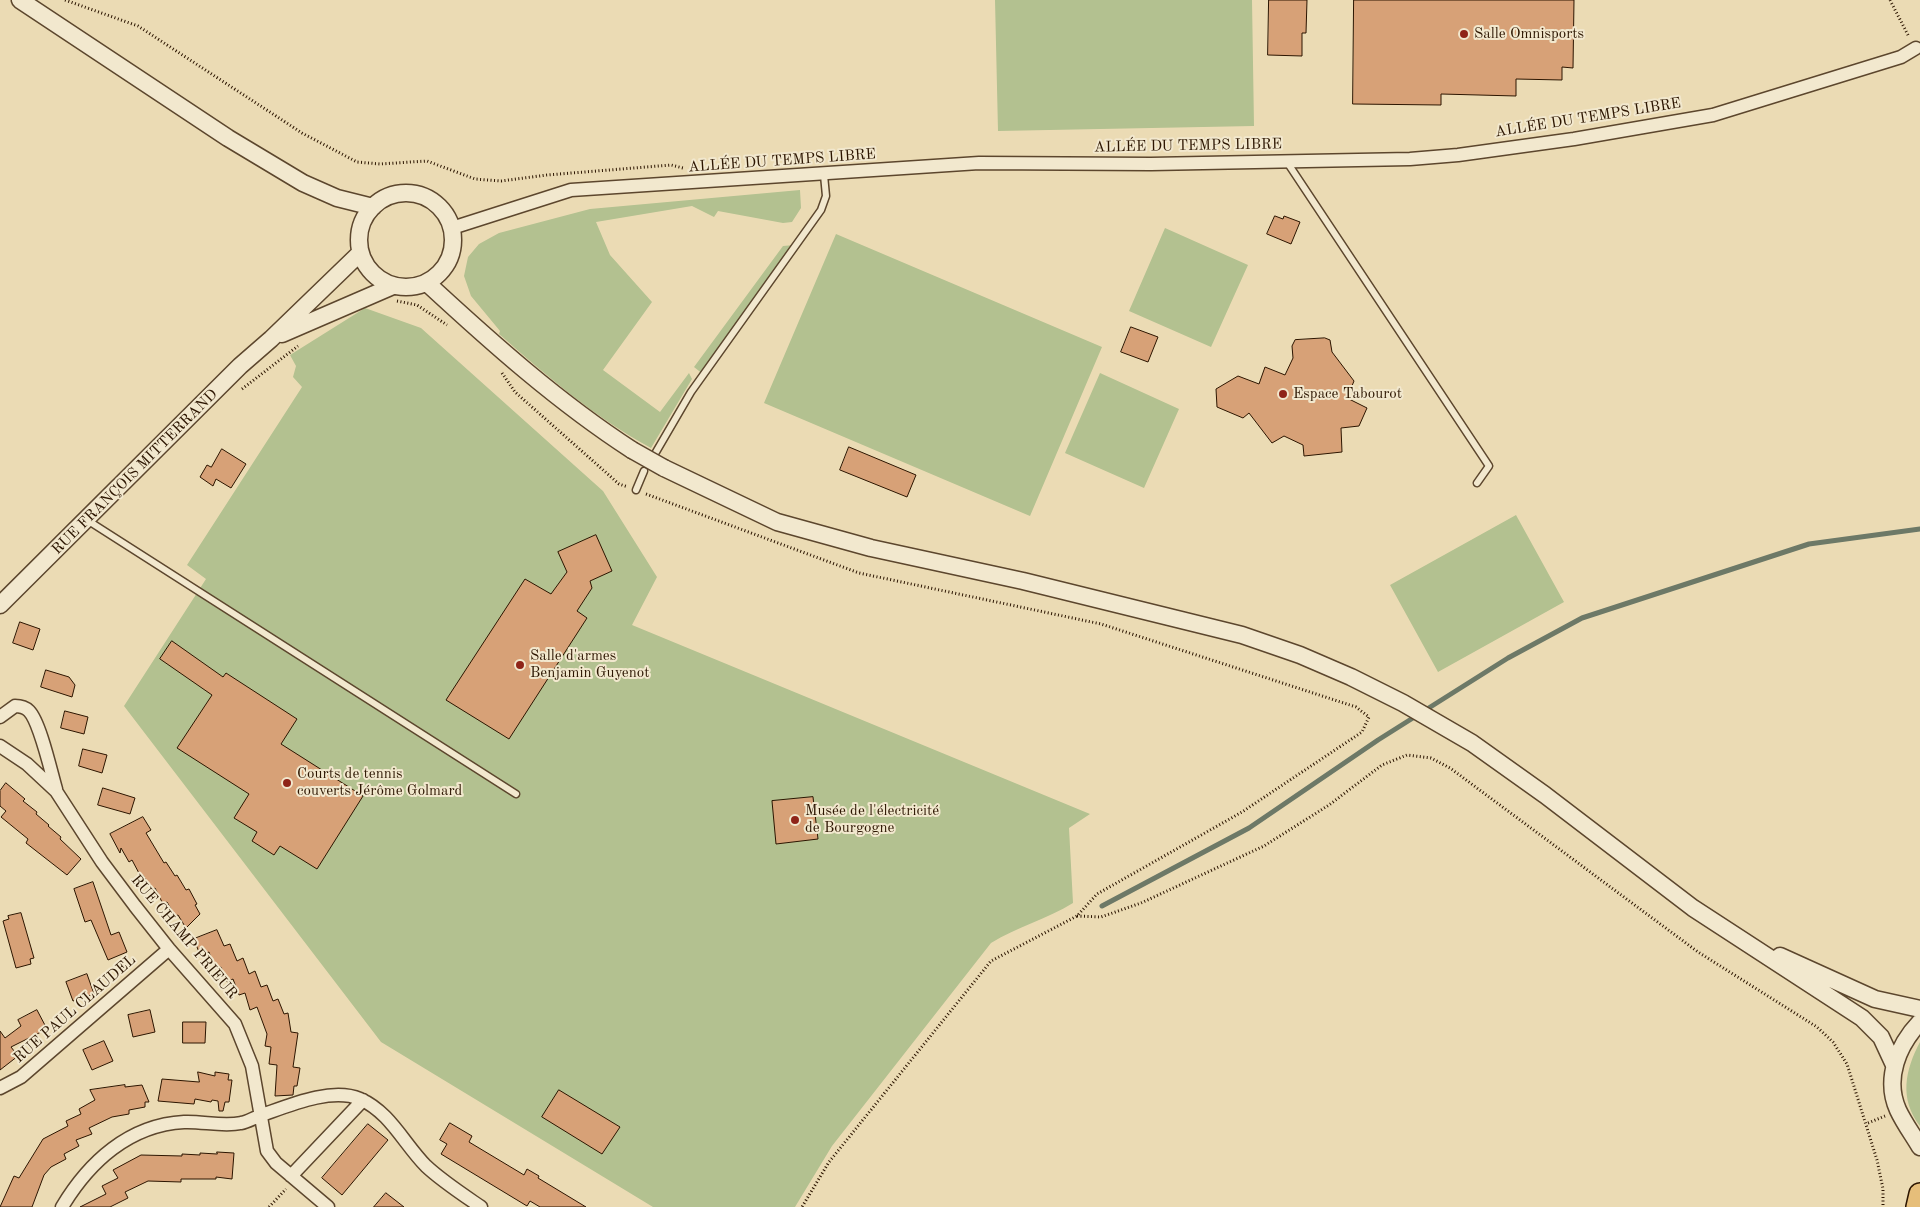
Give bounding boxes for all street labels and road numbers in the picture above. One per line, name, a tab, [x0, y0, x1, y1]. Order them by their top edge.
street label: ALLÉE DU TEMPS LIBRE	[1494, 94, 1682, 142]
street label: ALLÉE DU TEMPS LIBRE	[1094, 135, 1282, 157]
street label: ALLÉE DU TEMPS LIBRE	[688, 145, 876, 177]
street label: RUE FRANÇOIS MITTERRAND	[48, 385, 222, 559]
street label: RUE CHAMP PRIEUR	[127, 871, 241, 1003]
street label: RUE PAUL CLAUDEL	[10, 951, 140, 1067]

